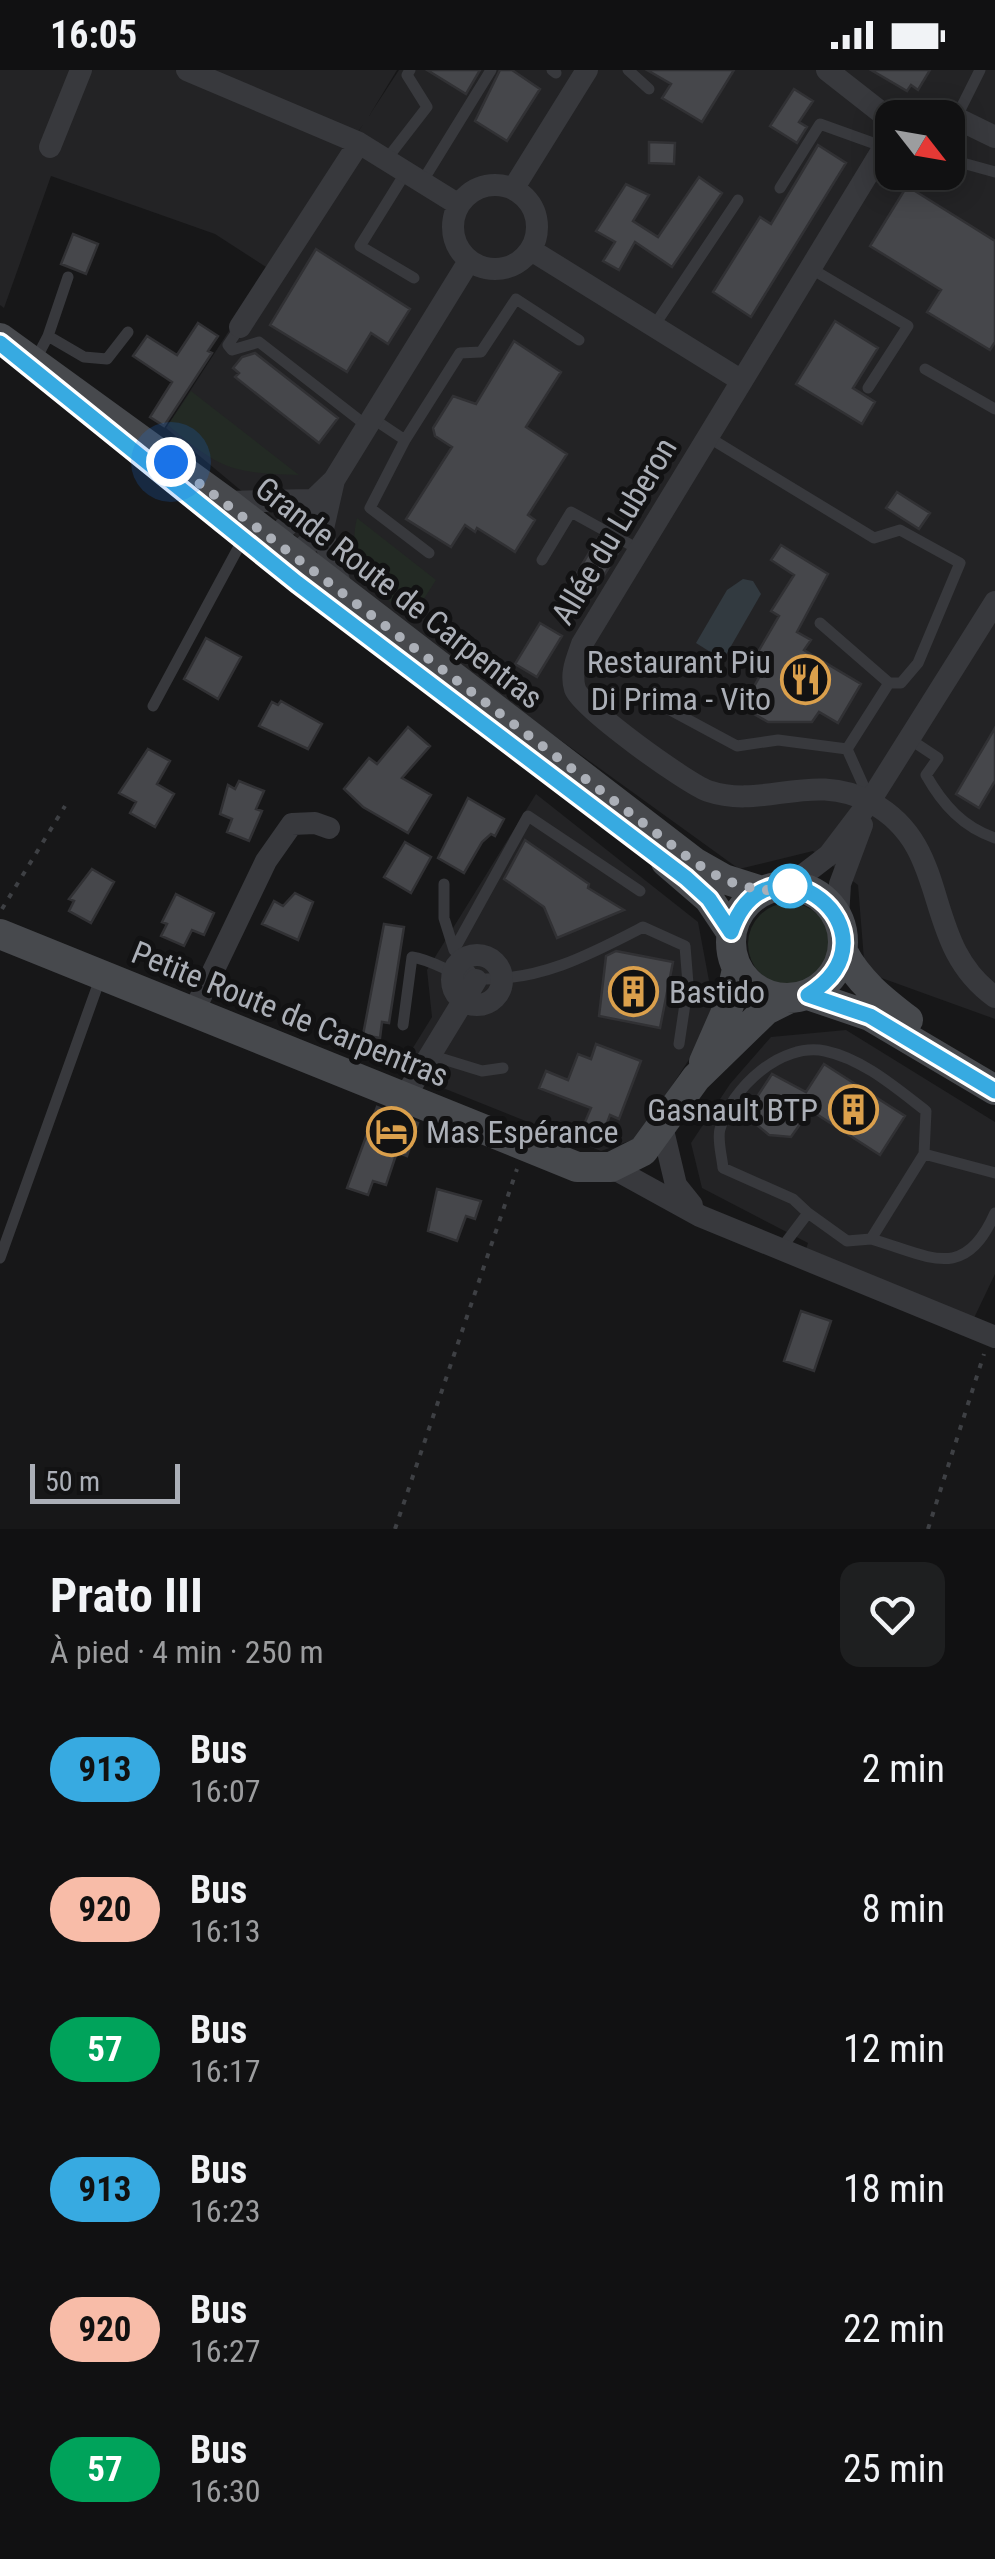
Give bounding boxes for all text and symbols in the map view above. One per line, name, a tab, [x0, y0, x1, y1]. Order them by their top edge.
text: 16:05	[50, 13, 137, 57]
north arrow	[875, 100, 965, 190]
map controls	[875, 100, 965, 190]
street label: Allée du Luberon	[543, 431, 685, 631]
your location	[146, 437, 196, 487]
street label: Grande Route de Carpentras	[248, 469, 550, 717]
place label: Restaurant Piu Di Prima - Vito	[587, 643, 771, 718]
restaurant icon: Restaurant Piu Di Prima - Vito	[780, 654, 832, 706]
unlabelled marker	[769, 865, 811, 907]
street label: Petite Route de Carpentras	[126, 933, 454, 1095]
building icon: Bastido	[608, 966, 660, 1018]
place label: Bastido	[669, 973, 765, 1011]
building icon: Gasnault BTP	[827, 1084, 879, 1136]
place label: Gasnault BTP	[647, 1091, 818, 1129]
hotel icon: Mas Espérance	[365, 1106, 417, 1158]
place label: Mas Espérance	[426, 1113, 618, 1151]
scale bar	[30, 1459, 180, 1504]
text: 50 m	[45, 1465, 100, 1498]
button: heart	[840, 1562, 945, 1667]
text: Prato III	[50, 1567, 203, 1624]
text: À pied · 4 min · 250 m	[50, 1633, 324, 1671]
text: Bus	[190, 1728, 247, 1772]
text: 2 min	[862, 1747, 945, 1791]
text: 913	[78, 1749, 132, 1790]
text: 16:07	[190, 1772, 261, 1810]
text: Bus	[190, 1868, 247, 1912]
text: 8 min	[862, 1887, 945, 1931]
text: 920	[78, 1889, 132, 1930]
text: 16:13	[190, 1912, 261, 1950]
text: Bus	[190, 2008, 247, 2052]
text: 12 min	[843, 2027, 945, 2071]
text: 57	[87, 2029, 123, 2070]
text: 16:17	[190, 2052, 261, 2090]
text: Bus	[190, 2148, 247, 2192]
text: 18 min	[843, 2167, 945, 2211]
text: 913	[78, 2169, 132, 2210]
text: 16:23	[190, 2192, 261, 2230]
text: Bus	[190, 2288, 247, 2332]
text: 22 min	[843, 2307, 945, 2351]
text: 920	[78, 2309, 132, 2350]
text: 16:27	[190, 2332, 261, 2370]
text: Bus	[190, 2428, 247, 2472]
text: 25 min	[843, 2447, 945, 2491]
text: 57	[87, 2449, 123, 2490]
text: 16:30	[190, 2472, 261, 2510]

